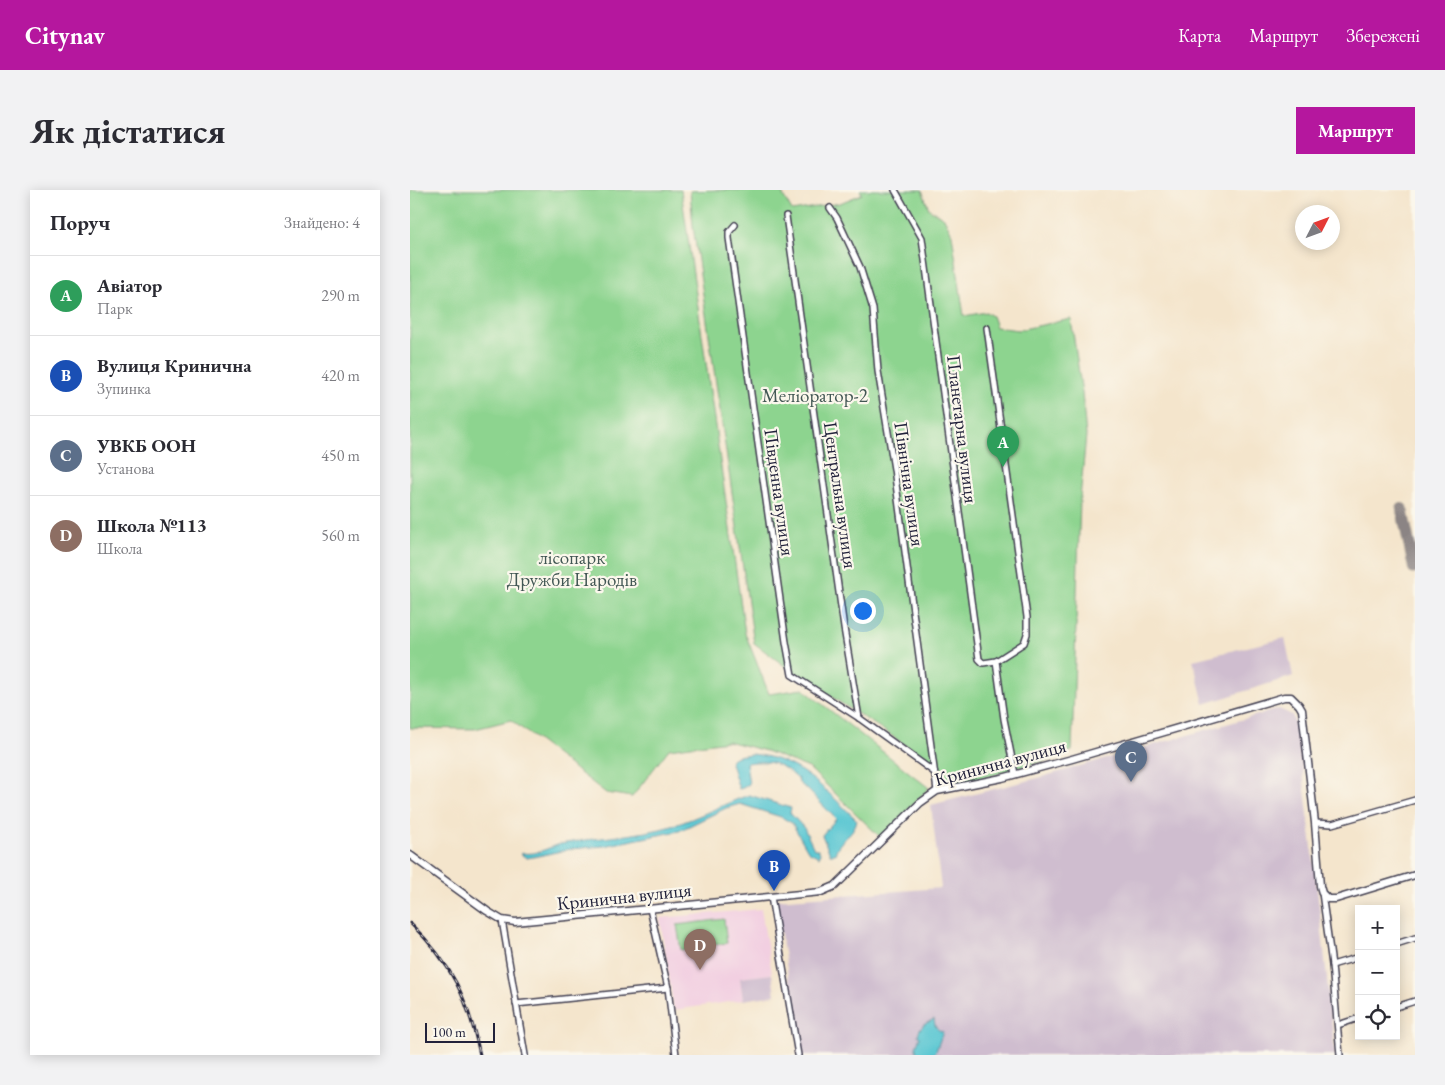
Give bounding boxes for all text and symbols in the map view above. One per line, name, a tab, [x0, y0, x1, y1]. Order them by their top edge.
text: Citynav	[25, 20, 105, 51]
text: Карта	[1178, 24, 1221, 47]
text: Маршрут	[1249, 24, 1318, 47]
text: Збережені	[1346, 24, 1420, 47]
button: Маршрут	[1296, 107, 1415, 154]
text: Як дістатися	[30, 108, 225, 153]
north arrow	[1295, 205, 1340, 250]
text: Поруч	[50, 209, 110, 236]
text: Знайдено: 4	[284, 212, 360, 233]
text: Авіатор	[97, 273, 162, 298]
text: A	[60, 285, 72, 306]
text: 290 m	[321, 285, 360, 306]
text: Парк	[97, 298, 133, 319]
text: Вулиця Кринична	[97, 353, 252, 378]
street label: Планетарна вулиця	[941, 353, 984, 505]
text: B	[61, 365, 71, 386]
text: 420 m	[321, 365, 360, 386]
text: Зупинка	[97, 378, 151, 399]
park label: Меліоратор-2	[762, 383, 868, 408]
street label: Центральна вулиця	[818, 420, 863, 570]
street label: Північна вулиця	[888, 420, 931, 549]
pin: A	[987, 426, 1019, 467]
street label: Південна вулиця	[758, 427, 801, 558]
text: УВКБ ООН	[97, 433, 196, 458]
text: C	[60, 445, 72, 466]
text: 450 m	[321, 445, 360, 466]
text: Установа	[97, 458, 154, 479]
text: Школа №113	[97, 513, 207, 538]
text: D	[60, 525, 72, 546]
text: 560 m	[321, 525, 360, 546]
text: Школа	[97, 538, 142, 559]
park label: лісопарк Дружби Народів	[507, 545, 637, 592]
your location	[850, 598, 876, 624]
street label: Кринична вулиця	[932, 733, 1069, 792]
pin: C	[1115, 741, 1147, 782]
pin: B	[758, 850, 790, 891]
street label: Кринична вулиця	[555, 877, 693, 916]
map controls	[1355, 905, 1400, 1040]
button: +	[1355, 905, 1400, 950]
pin: D	[684, 929, 716, 970]
button: −	[1355, 950, 1400, 995]
button: locate	[1355, 995, 1400, 1040]
scale bar	[425, 1020, 495, 1043]
text: 100 m	[432, 1023, 466, 1041]

